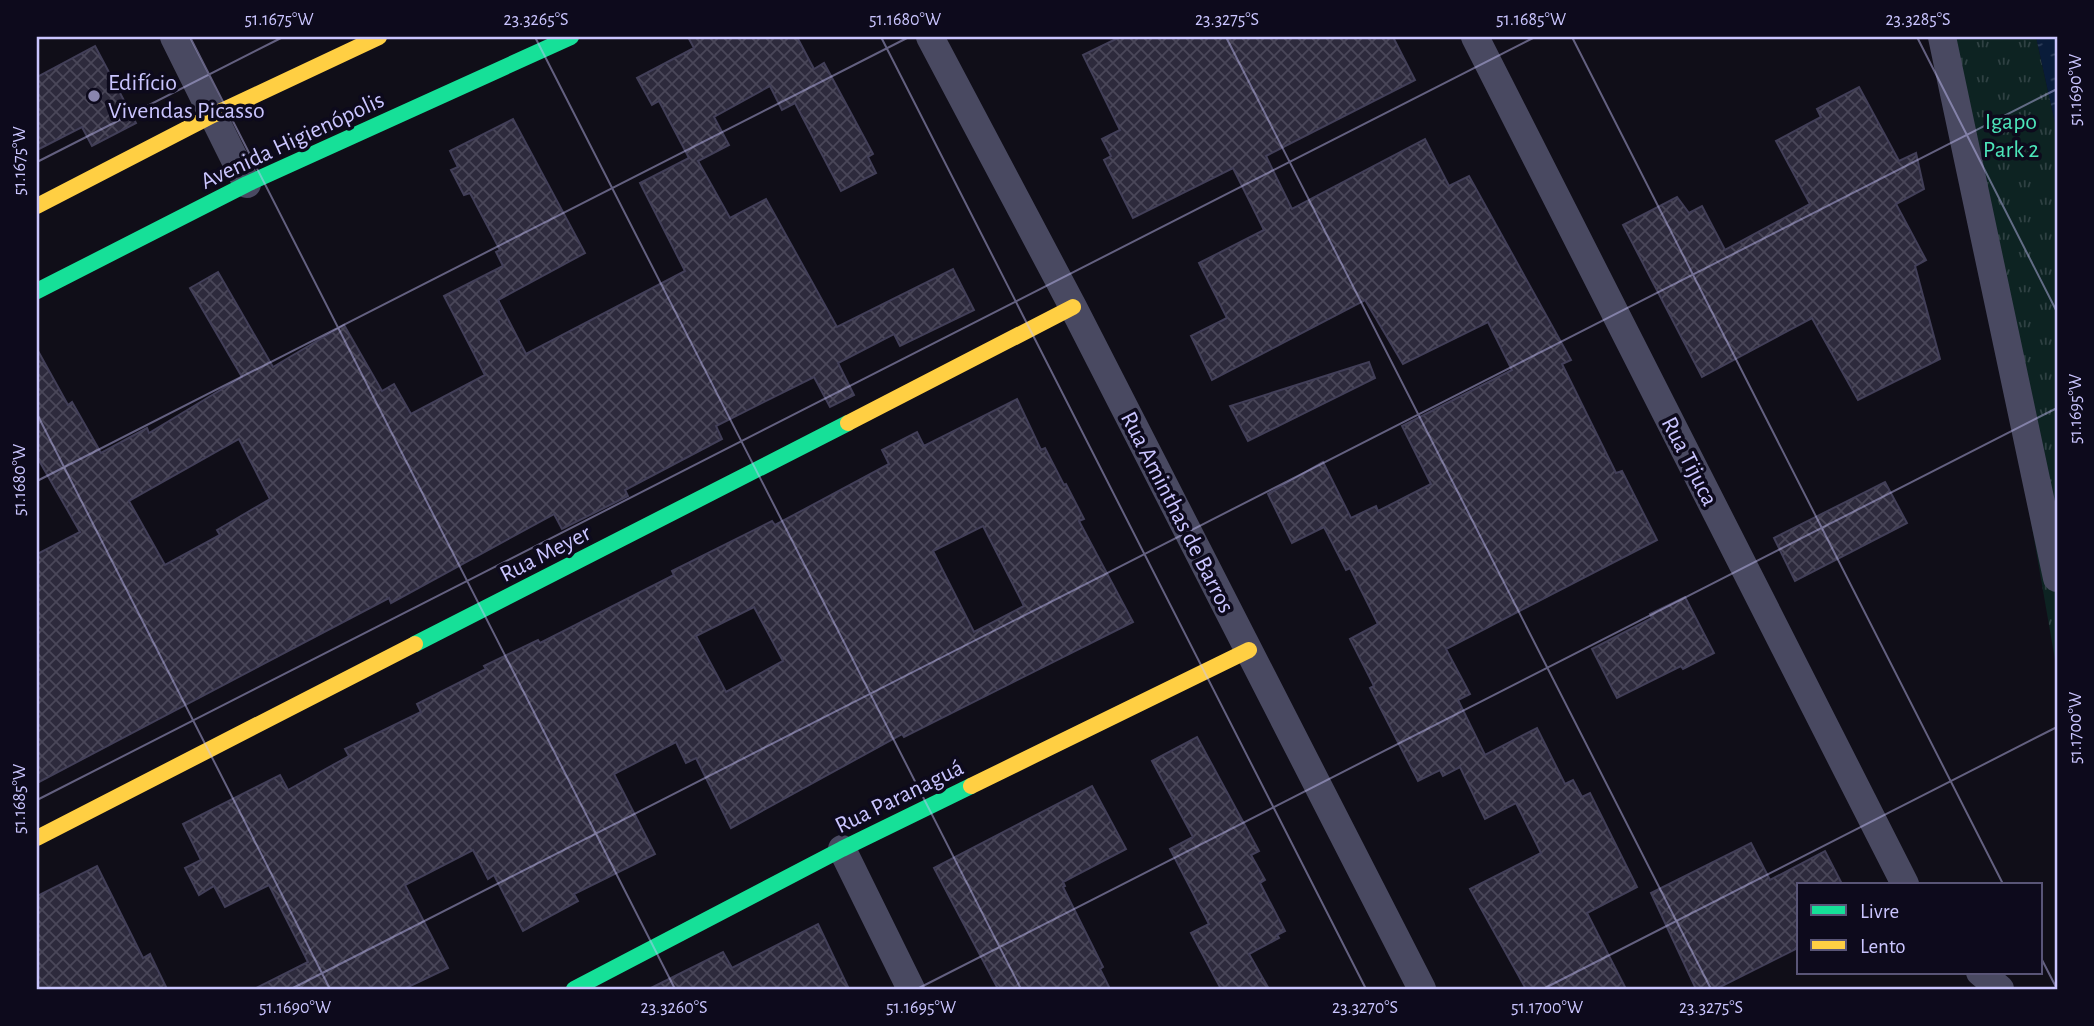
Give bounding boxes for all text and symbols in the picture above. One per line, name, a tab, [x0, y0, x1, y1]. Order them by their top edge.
text: 51.1675°W	[244, 11, 314, 29]
text: 23.3265°S	[503, 11, 569, 29]
text: 51.1680°W	[869, 11, 941, 29]
text: 23.3275°S	[1195, 11, 1259, 29]
text: 51.1685°W	[1496, 11, 1566, 29]
text: 23.3285°S	[1885, 11, 1951, 29]
text: 51.1690°W	[2067, 54, 2085, 126]
place label: Edifício Vivendas Picasso	[108, 71, 265, 123]
marker: Edifício Vivendas Picasso	[86, 88, 102, 104]
street label: Avenida Higienópolis	[197, 88, 388, 194]
park label: Igapo Park 2	[1983, 110, 2039, 162]
text: 51.1675°W	[11, 126, 29, 196]
text: 51.1695°W	[2067, 374, 2085, 444]
street label: Rua Aminthas de Barros	[1116, 408, 1238, 617]
street label: Rua Tijuca	[1657, 413, 1722, 510]
text: 51.1680°W	[11, 444, 29, 516]
street label: Rua Meyer	[496, 521, 595, 587]
text: 51.1700°W	[2067, 692, 2085, 764]
street label: Rua Paranaguá	[831, 755, 967, 838]
text: 51.1685°W	[11, 764, 29, 834]
legend	[1797, 883, 2042, 974]
text: Livre	[1860, 901, 1899, 922]
text: Lento	[1860, 936, 1906, 957]
text: 51.1690°W	[259, 999, 331, 1017]
text: 23.3260°S	[640, 999, 708, 1017]
text: 51.1695°W	[886, 999, 956, 1017]
text: 23.3270°S	[1332, 999, 1398, 1017]
text: 51.1700°W	[1511, 999, 1583, 1017]
text: 23.3275°S	[1679, 999, 1743, 1017]

